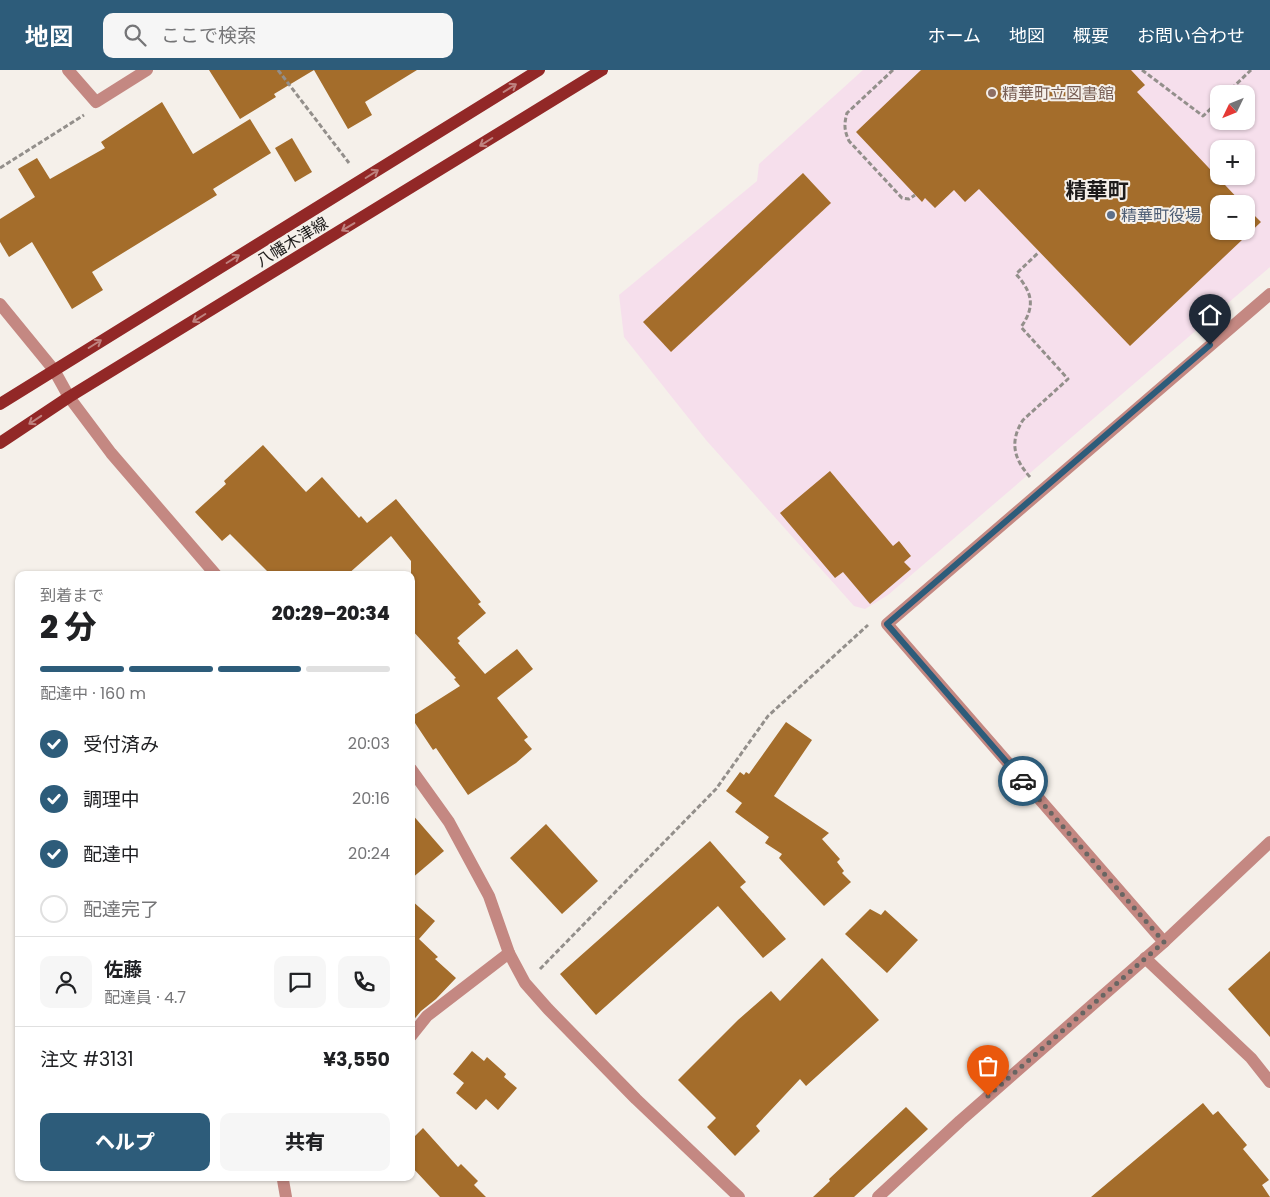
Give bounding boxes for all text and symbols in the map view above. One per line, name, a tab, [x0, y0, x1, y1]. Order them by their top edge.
search box	[103, 13, 453, 58]
text: 地図	[25, 20, 73, 53]
icon: search	[121, 21, 149, 49]
text: ここで検索	[161, 22, 256, 49]
text: ホーム	[928, 23, 981, 48]
text: 地図	[1009, 23, 1045, 48]
text: 概要	[1073, 23, 1109, 48]
text: お問い合わせ	[1137, 23, 1245, 48]
place label: 精華町立図書館	[1002, 82, 1114, 105]
one-way arrow	[503, 83, 517, 94]
north arrow	[1210, 85, 1255, 130]
map controls	[1210, 85, 1255, 240]
marker: 精華町立図書館	[986, 87, 998, 99]
one-way arrow	[480, 137, 494, 147]
button: +	[1210, 140, 1255, 185]
one-way arrow	[364, 168, 378, 178]
district label: 精華町	[1066, 176, 1129, 205]
button: −	[1210, 195, 1255, 240]
place label: 精華町役場	[1121, 204, 1201, 227]
marker: 精華町役場	[1105, 209, 1117, 221]
street label: 八幡木津線	[252, 212, 332, 272]
one-way arrow	[341, 222, 355, 232]
one-way arrow	[226, 254, 240, 264]
pin	[1189, 294, 1231, 345]
icon: home	[1196, 301, 1224, 329]
one-way arrow	[193, 313, 207, 323]
one-way arrow	[88, 339, 102, 349]
one-way arrow	[28, 416, 42, 426]
text: 到着まで	[40, 584, 104, 607]
text: 20:29–20:34	[272, 600, 390, 627]
text: 2 分	[40, 604, 96, 649]
text: 配達中 · 160 m	[40, 682, 146, 705]
icon: check	[40, 730, 68, 758]
text: 受付済み	[83, 731, 159, 758]
text: 20:03	[348, 732, 390, 755]
courier	[998, 756, 1048, 806]
icon: car	[1009, 767, 1037, 795]
icon: check	[40, 785, 68, 813]
text: 調理中	[83, 786, 140, 813]
text: 20:16	[352, 787, 390, 810]
icon: check	[40, 840, 68, 868]
text: 配達中	[83, 841, 140, 868]
text: 20:24	[348, 842, 390, 865]
text: 配達完了	[83, 896, 159, 923]
button: person	[40, 956, 92, 1008]
text: 佐藤	[104, 956, 142, 983]
button: chat	[274, 956, 326, 1008]
button: phone	[338, 956, 390, 1008]
text: 配達員 · 4.7	[104, 986, 186, 1009]
pin	[967, 1045, 1009, 1096]
text: 注文 #3131	[40, 1046, 134, 1073]
text: ¥3,550	[323, 1046, 390, 1073]
icon: bag	[974, 1052, 1002, 1080]
button: ヘルプ	[40, 1113, 210, 1171]
button: 共有	[220, 1113, 390, 1171]

